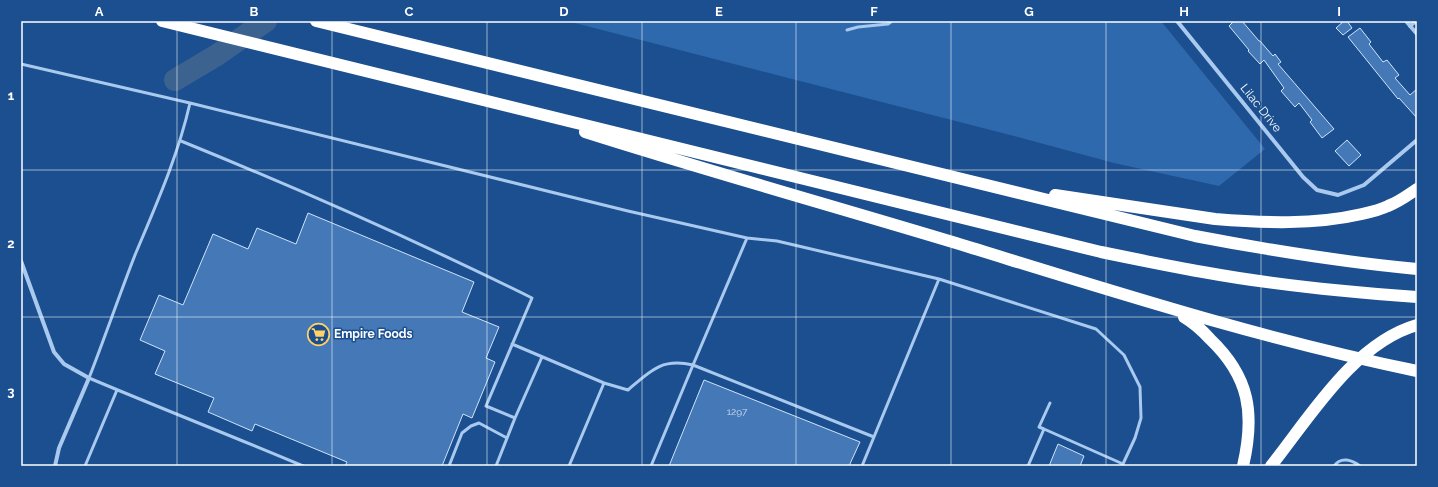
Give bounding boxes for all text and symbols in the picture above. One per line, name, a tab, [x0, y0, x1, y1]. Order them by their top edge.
text: A	[95, 4, 104, 19]
text: B	[250, 4, 259, 19]
text: C	[405, 4, 414, 19]
text: D	[559, 4, 569, 19]
text: E	[715, 4, 723, 19]
text: F	[870, 4, 878, 19]
text: G	[1024, 4, 1034, 19]
text: H	[1179, 4, 1189, 19]
text: I	[1337, 4, 1341, 19]
street label: Lilac Drive	[1237, 81, 1285, 135]
text: 1	[8, 88, 15, 103]
text: 2	[7, 236, 15, 251]
supermarket icon: Empire Foods	[306, 321, 332, 347]
place label: Empire Foods	[334, 327, 412, 341]
text: 3	[7, 384, 15, 399]
house number: 1297	[727, 406, 748, 417]

